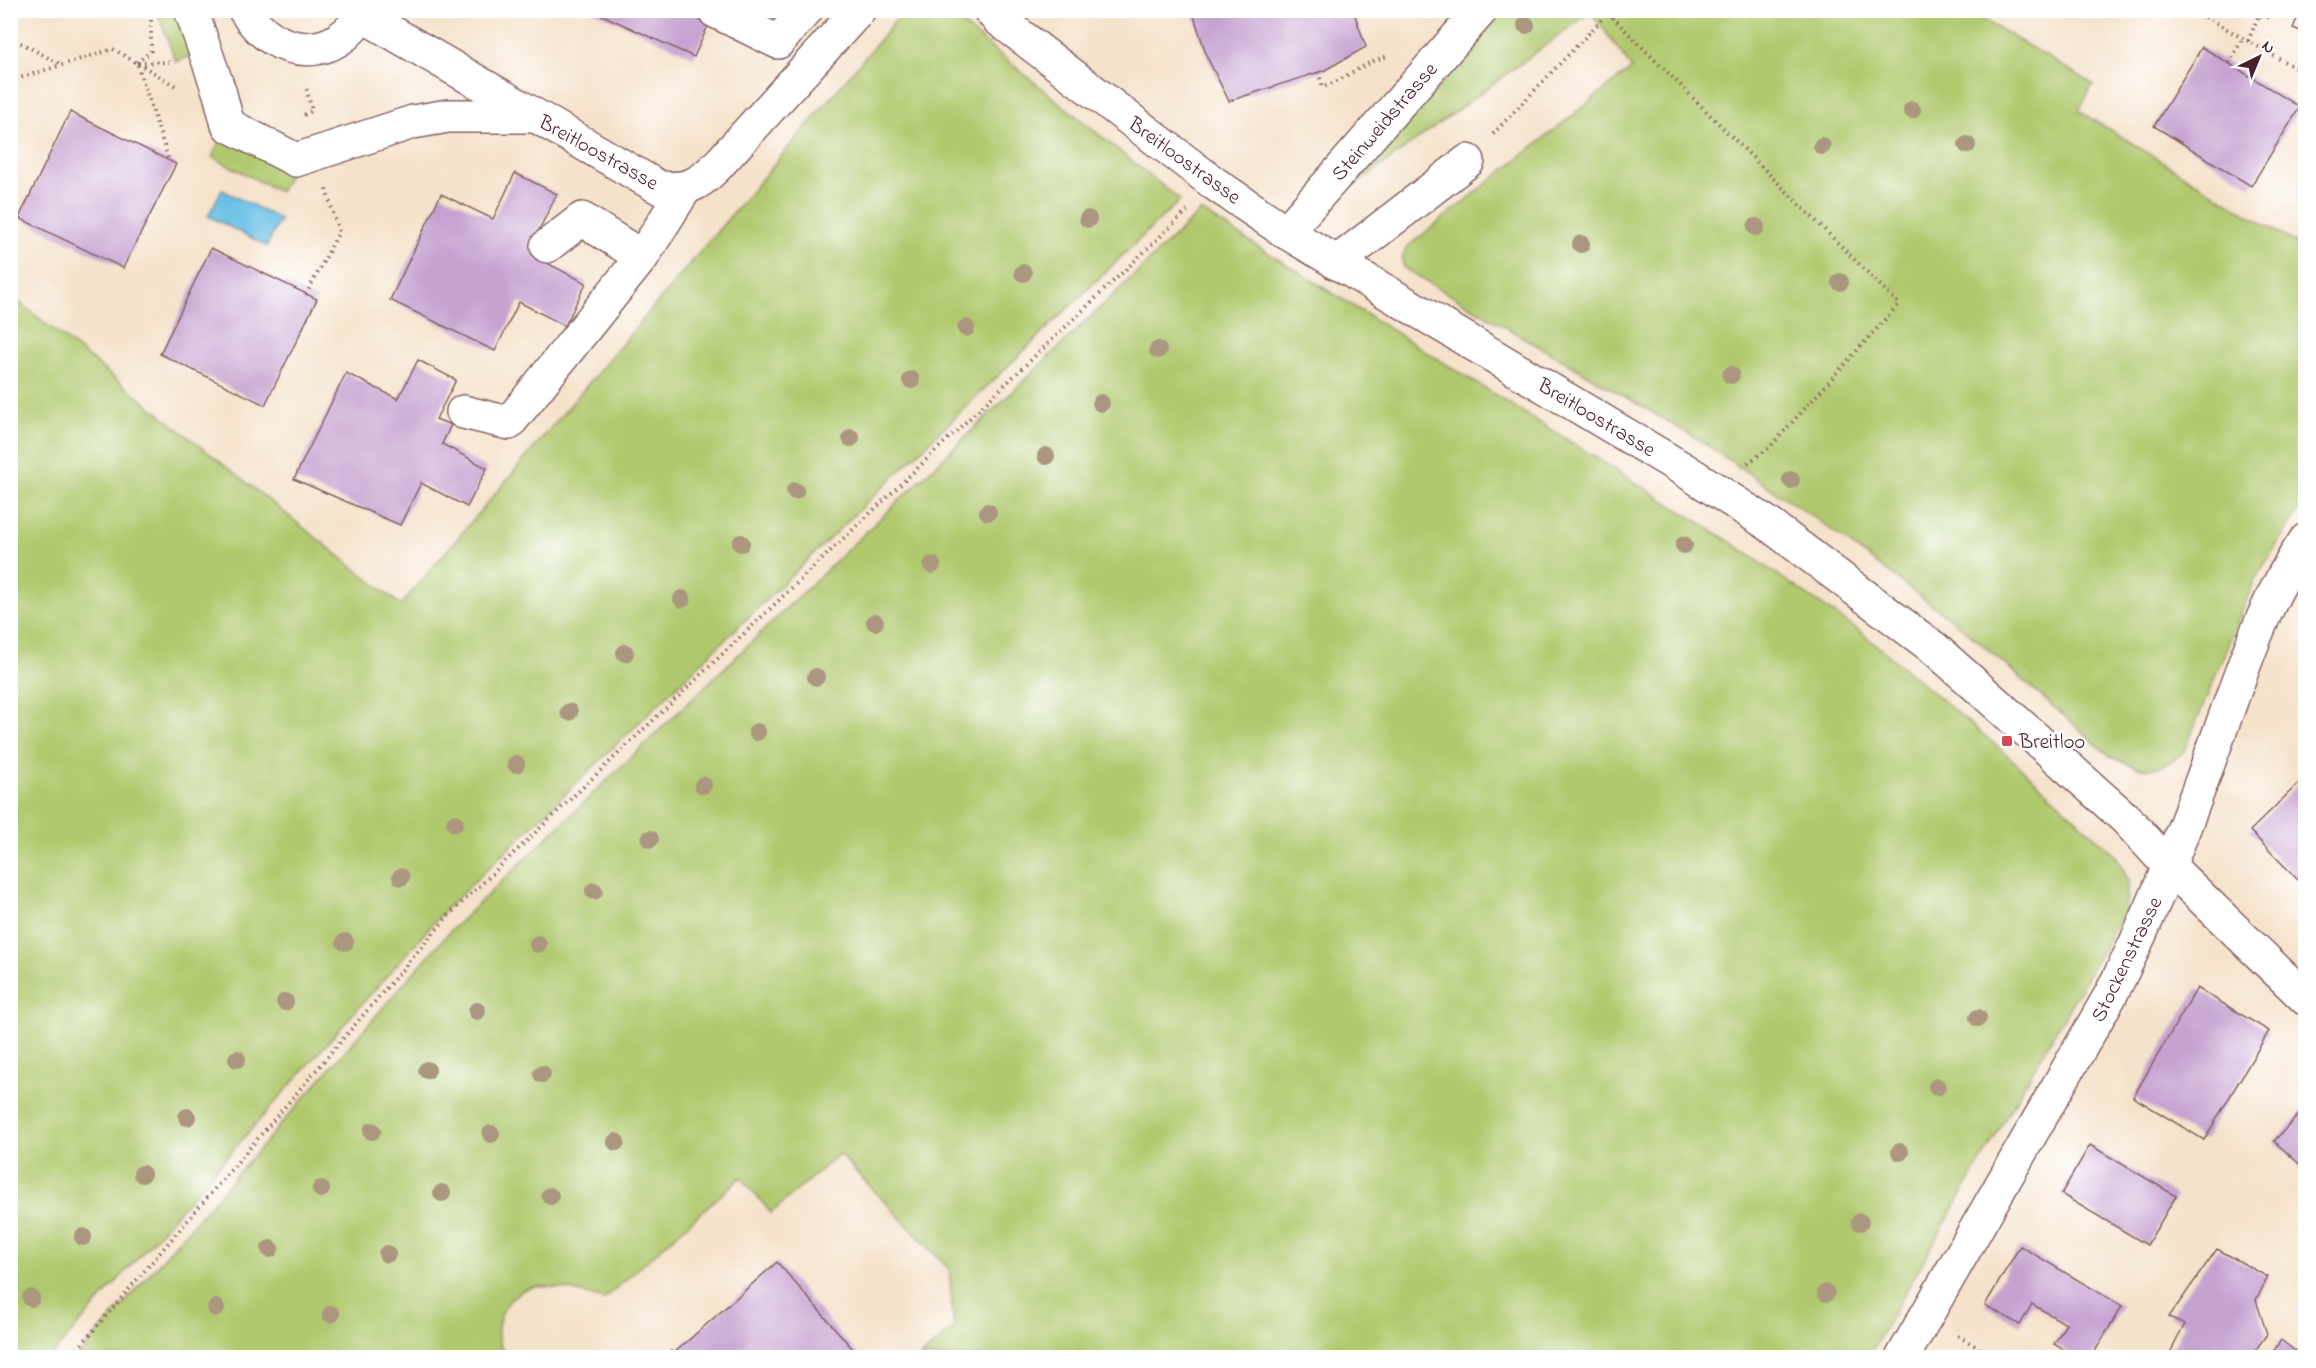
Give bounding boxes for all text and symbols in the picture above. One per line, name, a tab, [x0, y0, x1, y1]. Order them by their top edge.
north arrow	[2229, 27, 2289, 87]
text: N	[2256, 35, 2280, 60]
street label: Steinweidstrasse	[1325, 56, 1446, 188]
street label: Breitloostrasse	[532, 108, 664, 199]
street label: Breitloostrasse	[1121, 110, 1247, 213]
street label: Breitloostrasse	[1531, 371, 1661, 466]
place label: Breitloo	[2018, 728, 2085, 758]
marker: Breitloo	[2000, 734, 2014, 748]
street label: Stockenstrasse	[2084, 892, 2171, 1028]

